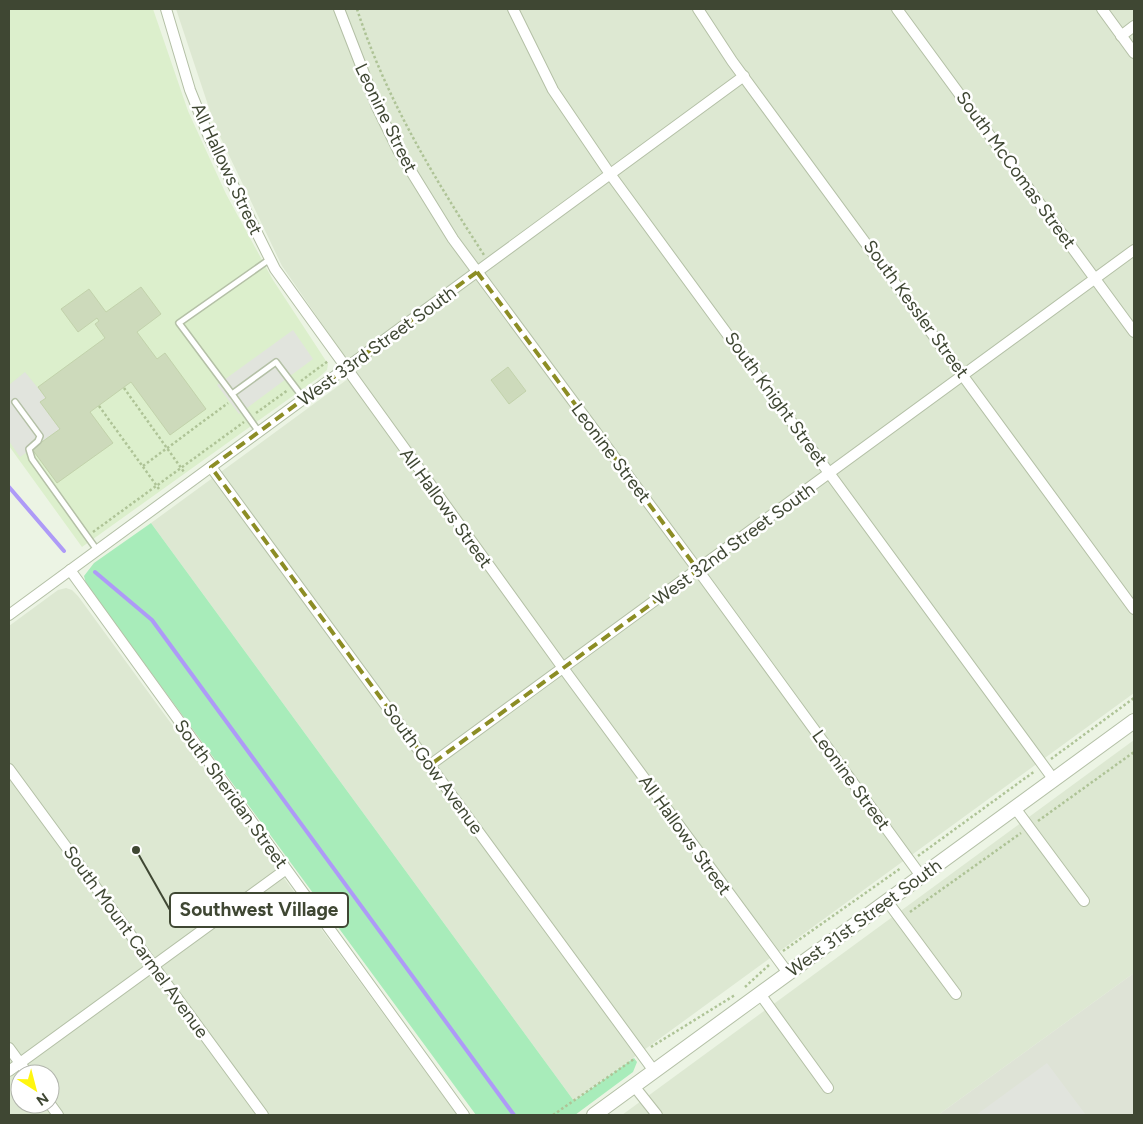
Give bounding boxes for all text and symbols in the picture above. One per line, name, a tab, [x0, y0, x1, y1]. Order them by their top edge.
street label: Leonine Street	[350, 60, 422, 176]
street label: South McComas Street	[952, 87, 1081, 253]
street label: All Hallows Street	[187, 100, 267, 238]
street label: South Kessler Street	[859, 236, 973, 382]
street label: West 33rd Street South	[294, 281, 460, 411]
street label: South Knight Street	[720, 328, 832, 470]
street label: Leonine Street	[567, 399, 656, 507]
street label: All Hallows Street	[395, 444, 497, 572]
street label: West 32nd Street South	[649, 478, 819, 610]
street label: South Gow Avenue	[378, 699, 488, 839]
street label: South Sheridan Street	[170, 715, 293, 873]
street label: Leonine Street	[807, 726, 895, 835]
street label: All Hallows Street	[634, 771, 736, 899]
street label: South Mount Carmel Avenue	[59, 841, 213, 1043]
street label: West 31st Street South	[782, 854, 946, 982]
callout: Southwest Village	[170, 893, 348, 927]
text: Southwest Village	[180, 898, 339, 921]
north arrow	[10, 1064, 60, 1114]
text: N	[33, 1089, 52, 1109]

